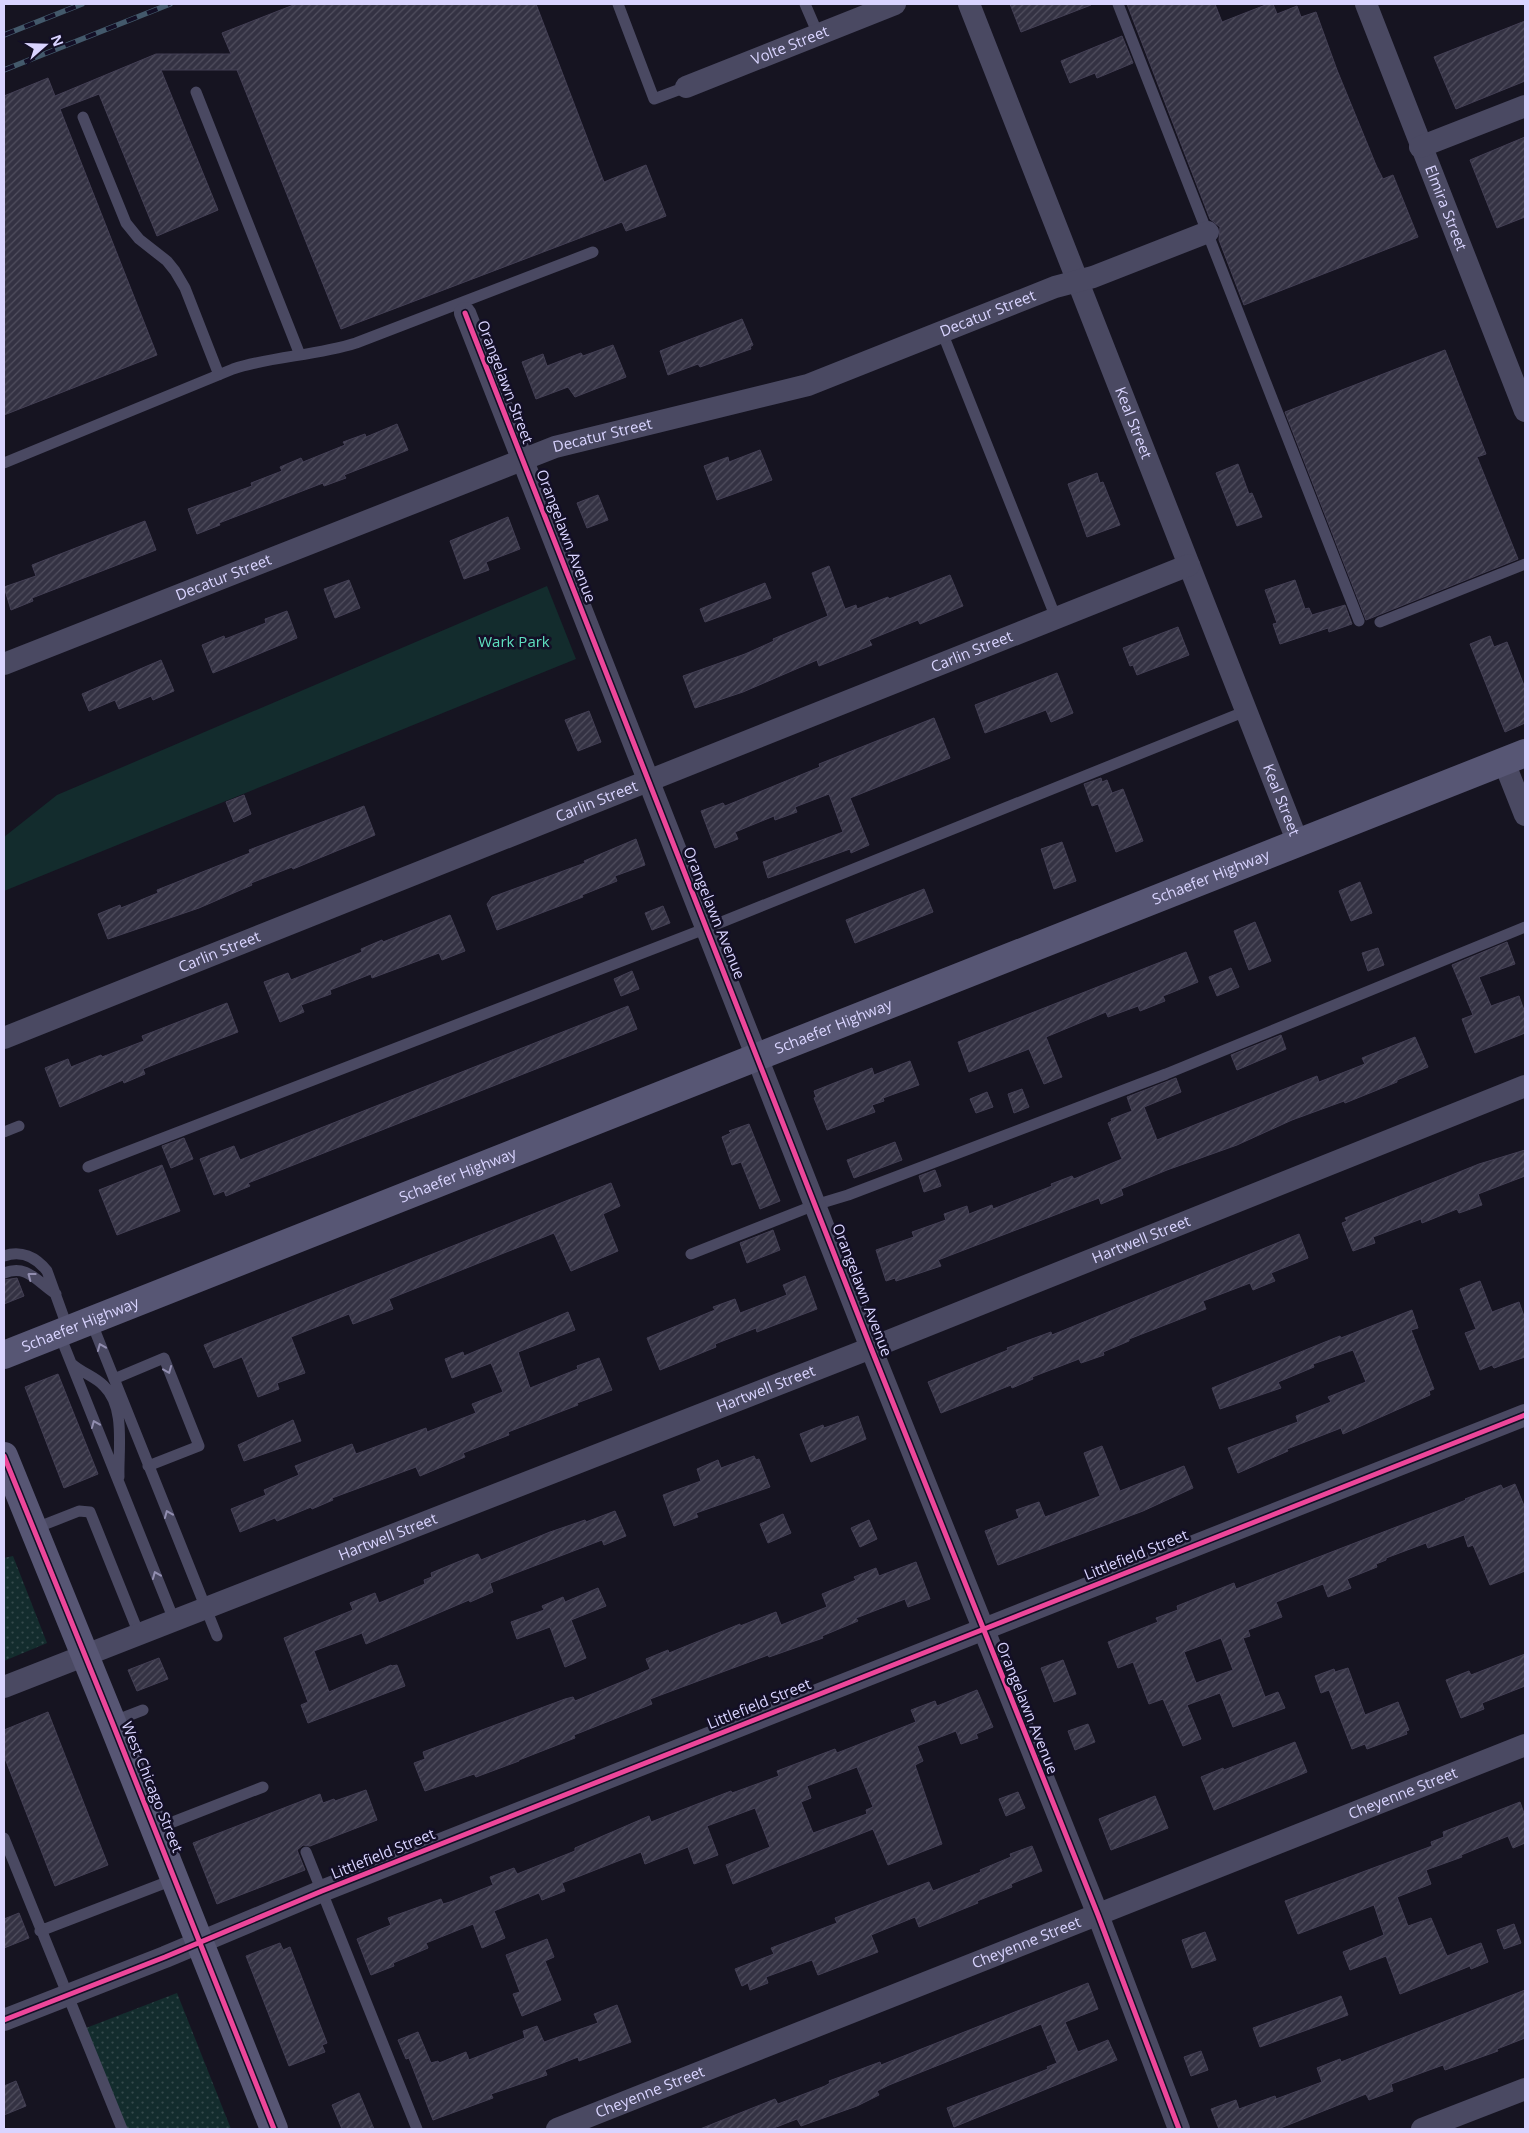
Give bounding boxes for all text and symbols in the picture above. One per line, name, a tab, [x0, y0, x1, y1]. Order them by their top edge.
north arrow	[20, 20, 70, 70]
street label: Volte Street	[748, 20, 831, 69]
text: N	[47, 32, 69, 49]
street label: Elmira Street	[1421, 162, 1472, 253]
street label: Decatur Street	[936, 285, 1038, 341]
street label: Orangelawn Street	[473, 317, 539, 446]
street label: Keal Street	[1111, 384, 1157, 461]
street label: Decatur Street	[551, 413, 654, 456]
street label: Orangelawn Avenue	[532, 466, 602, 605]
street label: Decatur Street	[172, 549, 274, 604]
street label: Carlin Street	[927, 625, 1015, 676]
park label: Wark Park	[478, 631, 550, 651]
street label: Keal Street	[1259, 761, 1305, 838]
street label: Carlin Street	[552, 775, 640, 826]
street label: Orangelawn Avenue	[679, 844, 751, 982]
street label: Schaefer Highway	[1149, 844, 1273, 909]
street label: Carlin Street	[175, 926, 263, 976]
street label: Schaefer Highway	[771, 993, 895, 1058]
street label: Schaefer Highway	[396, 1142, 519, 1207]
street label: Hartwell Street	[1089, 1210, 1193, 1268]
street label: Orangelawn Avenue	[828, 1220, 898, 1359]
one-way arrow	[28, 1274, 37, 1282]
street label: Schaefer Highway	[18, 1291, 142, 1356]
one-way arrow	[97, 1343, 107, 1352]
street label: Hartwell Street	[713, 1360, 818, 1417]
one-way arrow	[163, 1365, 173, 1373]
one-way arrow	[91, 1421, 101, 1429]
street label: Hartwell Street	[335, 1508, 440, 1564]
one-way arrow	[163, 1510, 174, 1519]
street label: Littlefield Street	[1081, 1524, 1191, 1584]
one-way arrow	[152, 1571, 162, 1580]
street label: Orangelawn Avenue	[992, 1639, 1064, 1777]
street label: Littlefield Street	[704, 1673, 814, 1733]
street label: West Chicago Street	[118, 1718, 188, 1855]
street label: Cheyenne Street	[1345, 1762, 1460, 1823]
street label: Littlefield Street	[328, 1823, 438, 1883]
street label: Cheyenne Street	[969, 1911, 1084, 1972]
street label: Cheyenne Street	[592, 2061, 707, 2122]

